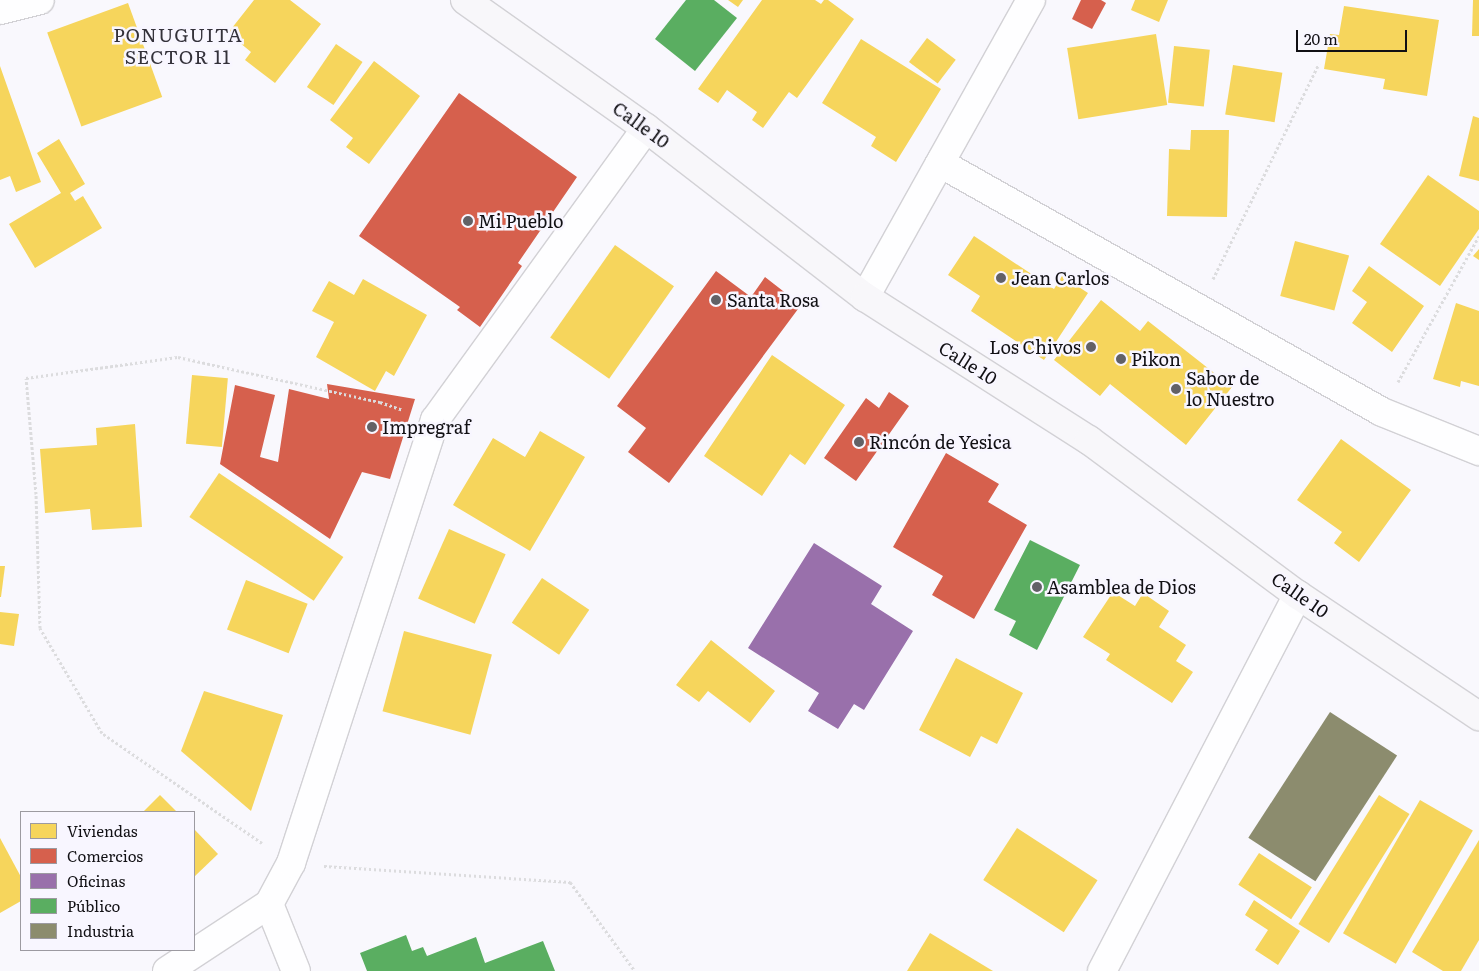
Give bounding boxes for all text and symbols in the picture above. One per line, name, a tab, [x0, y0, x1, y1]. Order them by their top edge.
scale bar	[1299, 20, 1410, 52]
district label: PONUGUITA SECTOR 11	[112, 24, 244, 68]
text: 20 m	[1304, 27, 1338, 50]
street label: Calle 10	[608, 97, 674, 153]
place label: Mi Pueblo	[478, 210, 564, 232]
marker: Mi Pueblo	[462, 215, 474, 227]
place label: Jean Carlos	[1011, 267, 1109, 289]
marker: Jean Carlos	[995, 272, 1007, 284]
place label: Santa Rosa	[727, 289, 820, 311]
marker: Santa Rosa	[709, 293, 723, 307]
place label: Los Chivos	[989, 336, 1081, 358]
street label: Calle 10	[935, 337, 1001, 389]
marker: Los Chivos	[1085, 341, 1097, 353]
place label: Pikon	[1131, 348, 1181, 370]
marker: Pikon	[1115, 353, 1127, 365]
place label: Sabor de lo Nuestro	[1186, 368, 1275, 410]
marker: Sabor de lo Nuestro	[1170, 383, 1182, 395]
place label: Impregraf	[382, 416, 470, 438]
marker: Impregraf	[366, 421, 378, 433]
place label: Rincón de Yesica	[869, 431, 1011, 453]
marker: Rincón de Yesica	[853, 436, 865, 448]
street label: Calle 10	[1267, 568, 1333, 622]
place label: Asamblea de Dios	[1047, 576, 1196, 598]
marker: Asamblea de Dios	[1031, 581, 1043, 593]
legend	[20, 811, 195, 951]
text: Viviendas	[67, 819, 138, 842]
text: Comercios	[67, 844, 143, 867]
text: Oficinas	[67, 869, 125, 892]
text: Público	[67, 894, 120, 917]
text: Industria	[67, 919, 134, 942]

